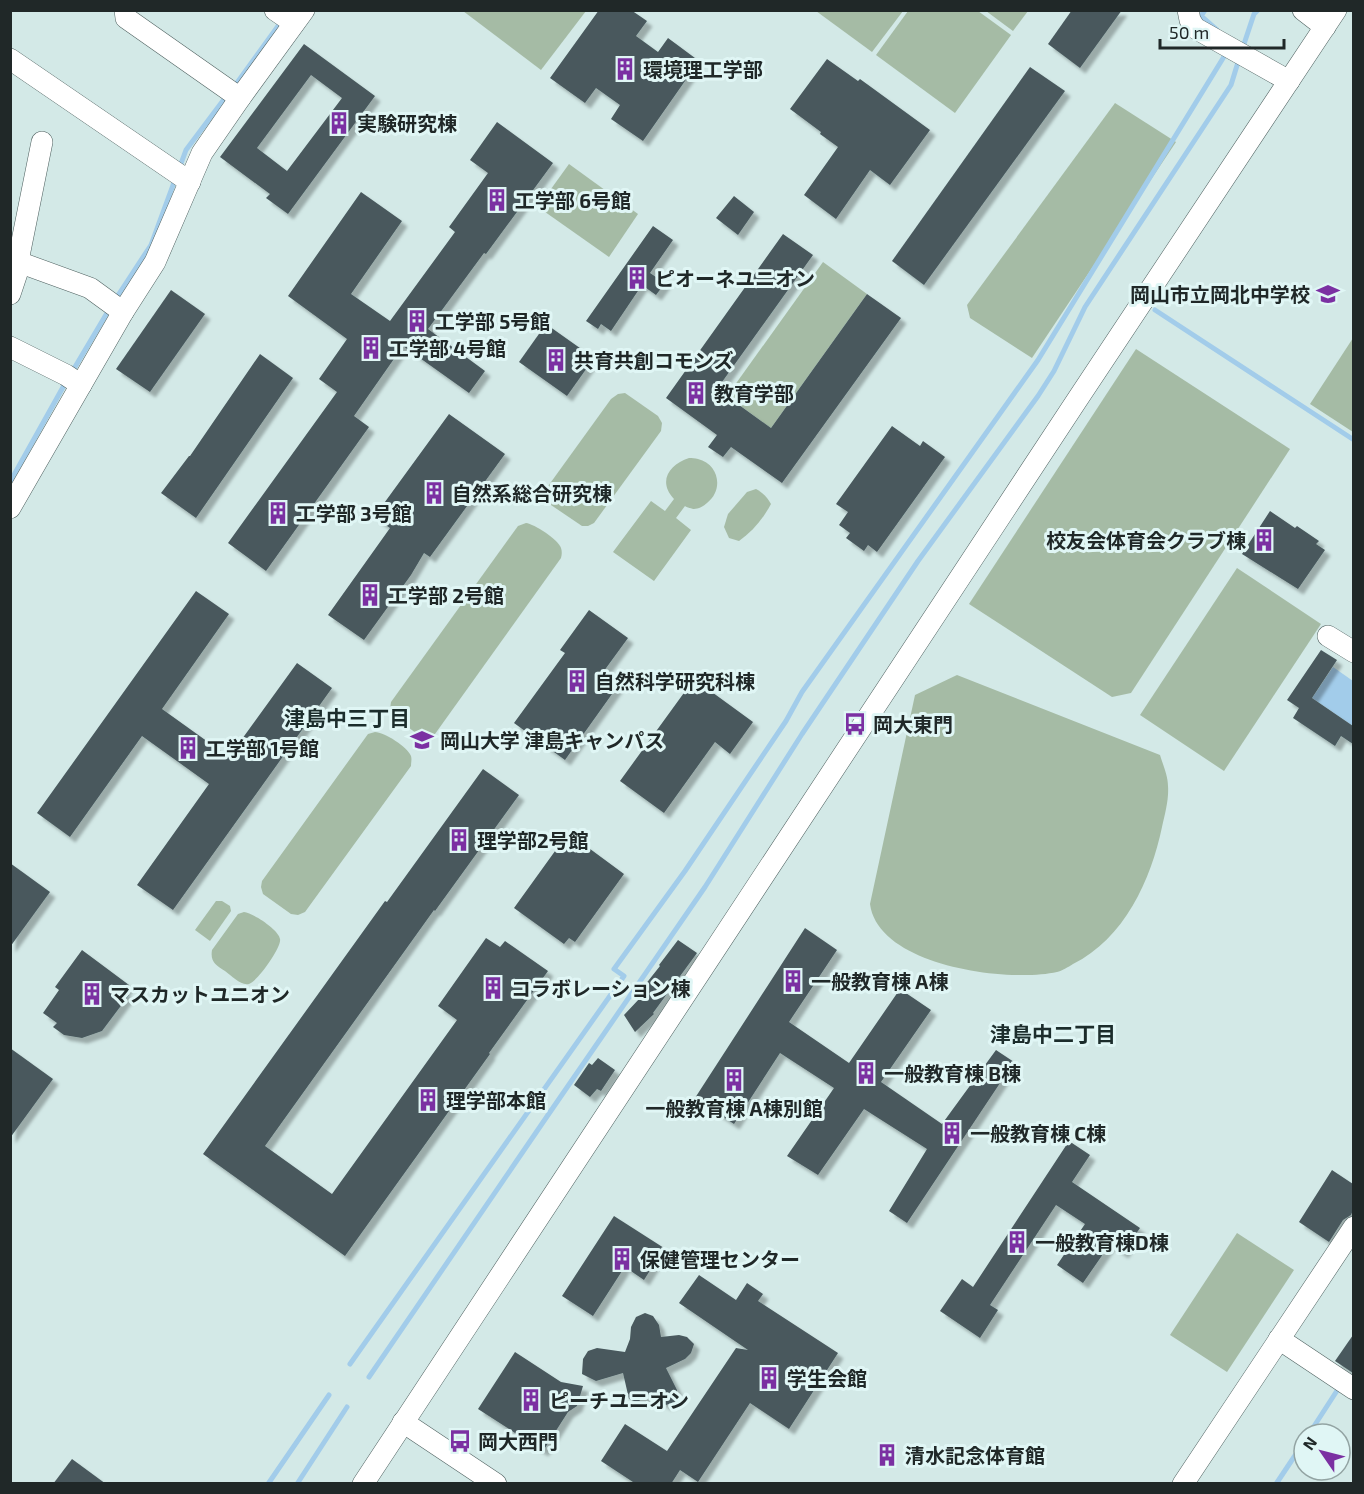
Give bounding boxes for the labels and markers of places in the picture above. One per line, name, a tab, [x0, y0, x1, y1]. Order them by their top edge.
building icon: 環境理工学部	[612, 56, 638, 82]
place label: 環境理工学部	[643, 57, 763, 81]
building icon: 実験研究棟	[326, 110, 352, 136]
place label: 実験研究棟	[357, 111, 457, 135]
building icon: 工学部 6号館	[484, 187, 510, 213]
place label: 工学部 6号館	[515, 188, 631, 212]
building icon: ピオーネユニオン	[624, 265, 650, 291]
place label: ピオーネユニオン	[655, 266, 815, 290]
school or university icon: 岡山市立岡北中学校	[1315, 281, 1341, 307]
place label: 岡山市立岡北中学校	[1130, 282, 1310, 306]
building icon: 工学部 5号館	[404, 308, 430, 334]
place label: 工学部 5号館	[435, 309, 550, 333]
building icon: 工学部 4号館	[358, 335, 384, 361]
place label: 工学部 4号館	[389, 336, 506, 360]
building icon: 共育共創コモンズ	[543, 347, 569, 373]
place label: 共育共創コモンズ	[574, 348, 734, 372]
building icon: 教育学部	[683, 380, 709, 406]
place label: 教育学部	[714, 381, 794, 405]
building icon: 自然系総合研究棟	[421, 480, 447, 506]
place label: 自然系総合研究棟	[452, 481, 612, 505]
building icon: 工学部 3号館	[265, 500, 291, 526]
place label: 工学部 3号館	[296, 501, 412, 525]
building icon: 校友会体育会クラブ棟	[1251, 527, 1277, 553]
place label: 校友会体育会クラブ棟	[1046, 528, 1246, 552]
building icon: 工学部 2号館	[357, 582, 383, 608]
place label: 工学部 2号館	[388, 583, 504, 607]
building icon: 自然科学研究科棟	[564, 668, 590, 694]
place label: 自然科学研究科棟	[595, 669, 755, 693]
bus stop icon: 岡大東門	[842, 711, 868, 737]
place label: 岡大東門	[873, 712, 953, 736]
school or university icon: 岡山大学 津島キャンパス	[409, 727, 435, 753]
place label: 岡山大学 津島キャンパス	[440, 728, 664, 752]
building icon: 工学部 1号館	[175, 735, 201, 761]
place label: 工学部 1号館	[206, 736, 319, 760]
building icon: 理学部2号館	[446, 827, 472, 853]
place label: 理学部2号館	[477, 828, 589, 852]
building icon: 一般教育棟 A棟	[780, 968, 806, 994]
place label: 一般教育棟 A棟	[811, 969, 948, 993]
building icon: コラボレーション棟	[480, 975, 506, 1001]
place label: コラボレーション棟	[511, 976, 691, 1000]
building icon: マスカットユニオン	[79, 981, 105, 1007]
place label: マスカットユニオン	[110, 982, 290, 1006]
building icon: 一般教育棟 B棟	[853, 1060, 879, 1086]
place label: 一般教育棟 B棟	[884, 1061, 1021, 1085]
building icon: 一般教育棟 A棟別館	[721, 1067, 747, 1093]
building icon: 理学部本館	[415, 1087, 441, 1113]
place label: 理学部本館	[446, 1088, 546, 1112]
place label: 一般教育棟 A棟別館	[645, 1096, 823, 1120]
building icon: 一般教育棟 C棟	[939, 1120, 965, 1146]
place label: 一般教育棟 C棟	[970, 1121, 1106, 1145]
building icon: 一般教育棟D棟	[1004, 1229, 1030, 1255]
place label: 一般教育棟D棟	[1035, 1230, 1169, 1254]
building icon: 保健管理センター	[609, 1246, 635, 1272]
place label: 保健管理センター	[640, 1247, 800, 1271]
building icon: 学生会館	[756, 1365, 782, 1391]
place label: 学生会館	[787, 1366, 867, 1390]
building icon: ピーチユニオン	[518, 1387, 544, 1413]
place label: ピーチユニオン	[549, 1388, 689, 1412]
bus stop icon: 岡大西門	[447, 1428, 473, 1454]
place label: 岡大西門	[478, 1429, 558, 1453]
building icon: 清水記念体育館	[874, 1442, 900, 1468]
place label: 清水記念体育館	[905, 1443, 1045, 1467]

